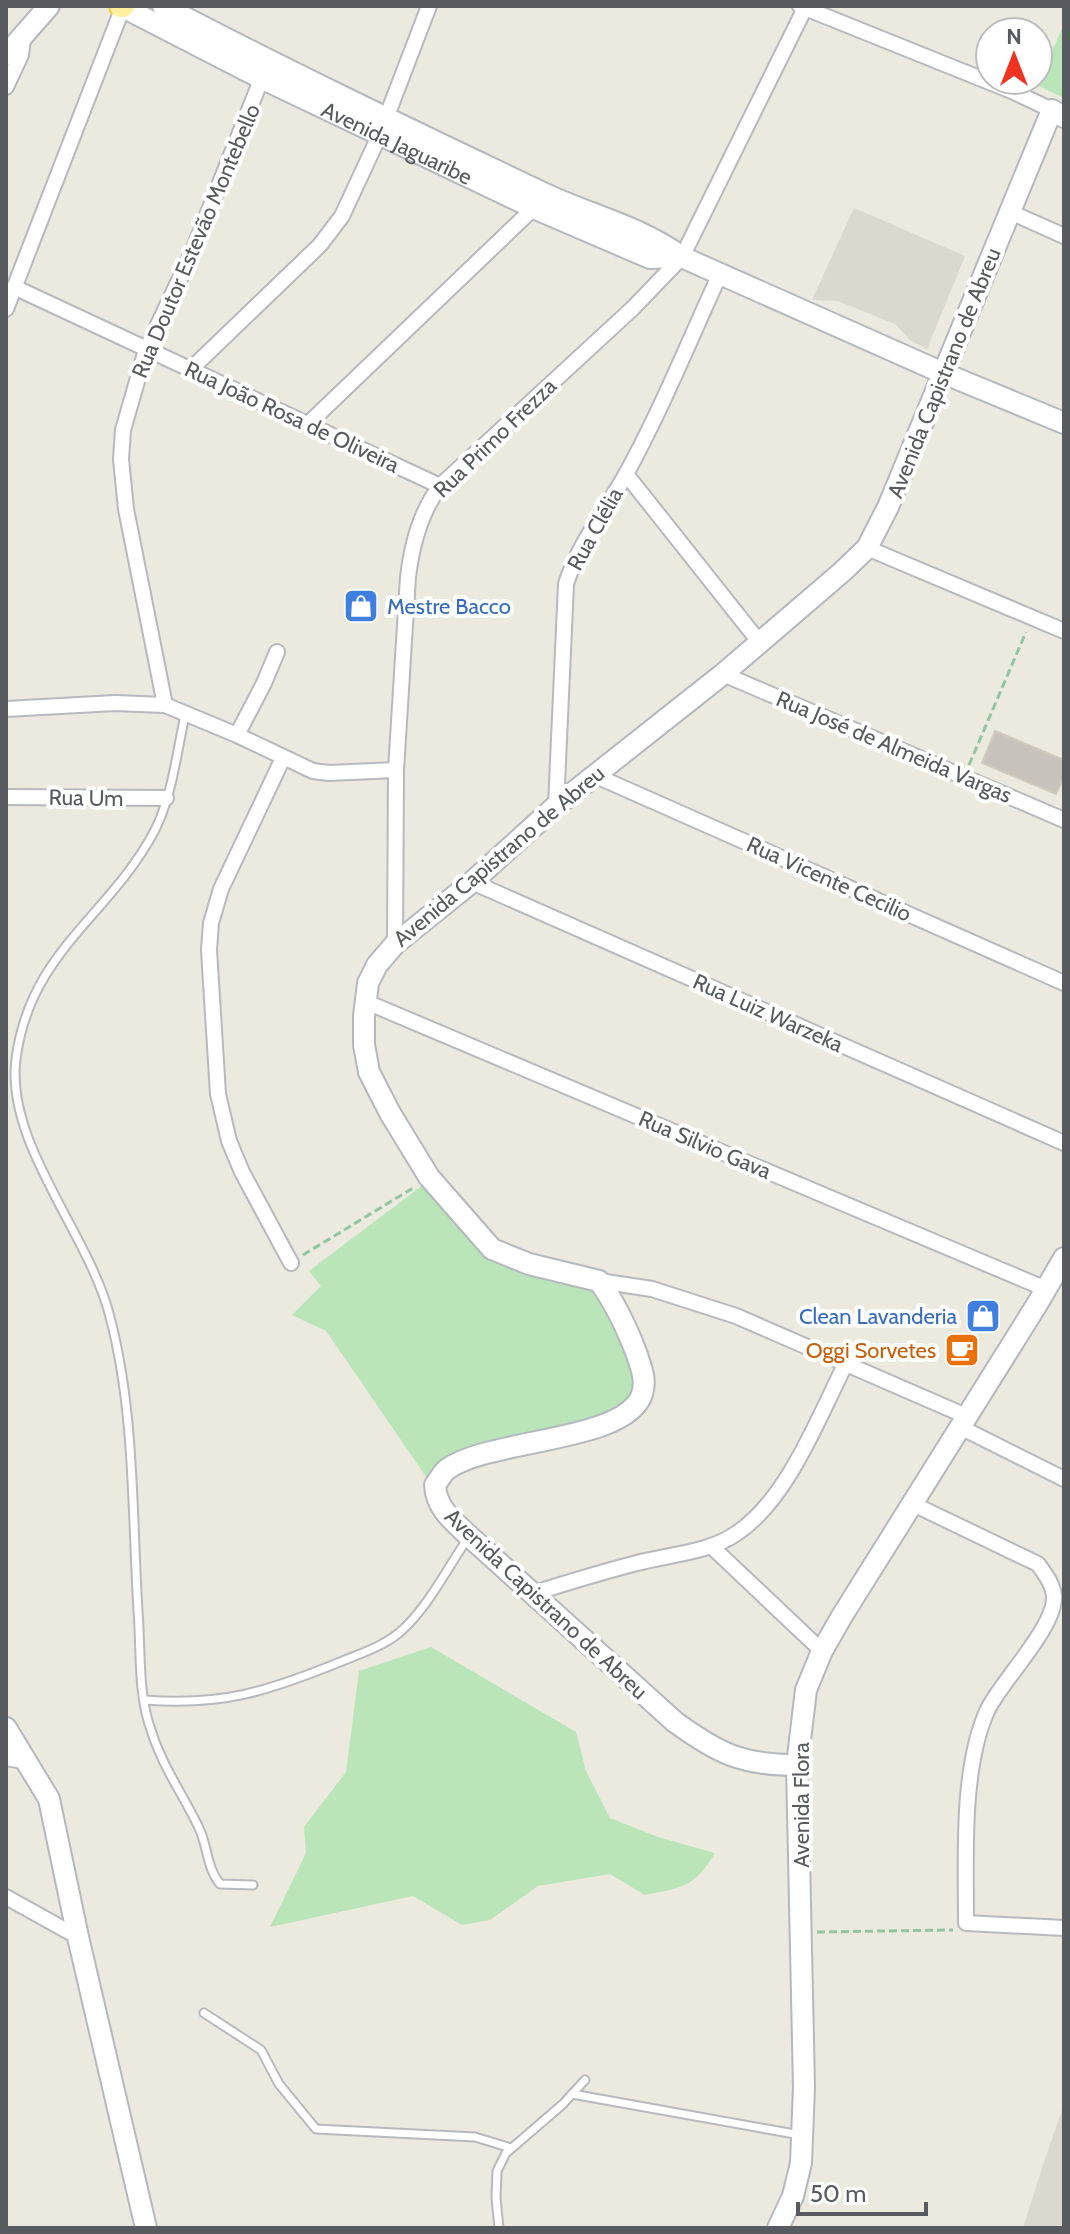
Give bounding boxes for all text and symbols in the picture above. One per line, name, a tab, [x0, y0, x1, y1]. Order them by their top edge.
north arrow	[974, 16, 1054, 96]
text: N	[1006, 23, 1022, 50]
street label: Avenida Jaguaribe	[318, 96, 477, 190]
street label: Rua Doutor Estevão Montebello	[126, 100, 266, 382]
street label: Avenida Capistrano de Abreu	[881, 244, 1007, 502]
street label: Rua João Rosa de Oliveira	[180, 355, 404, 479]
street label: Rua Primo Frezza	[428, 372, 562, 503]
street label: Rua Clélia	[561, 483, 629, 575]
shop icon: Mestre Bacco	[342, 587, 380, 625]
place label: Mestre Bacco	[387, 593, 511, 620]
street label: Rua José de Almeida Vargas	[772, 685, 1016, 809]
street label: Avenida Capistrano de Abreu	[388, 760, 610, 952]
street label: Rua Um	[48, 784, 124, 812]
street label: Rua Vicente Cecilio	[743, 831, 915, 927]
street label: Rua Luiz Warzeka	[689, 968, 848, 1058]
street label: Rua Silvio Gava	[635, 1105, 776, 1185]
shop icon: Clean Lavanderia	[964, 1297, 1002, 1335]
place label: Clean Lavanderia	[799, 1303, 957, 1330]
cafe icon: Oggi Sorvetes	[943, 1331, 981, 1369]
place label: Oggi Sorvetes	[806, 1337, 936, 1364]
street label: Avenida Capistrano de Abreu	[439, 1503, 653, 1705]
street label: Avenida Flora	[788, 1742, 815, 1868]
scale bar	[798, 2166, 926, 2216]
text: 50 m	[810, 2179, 866, 2208]

